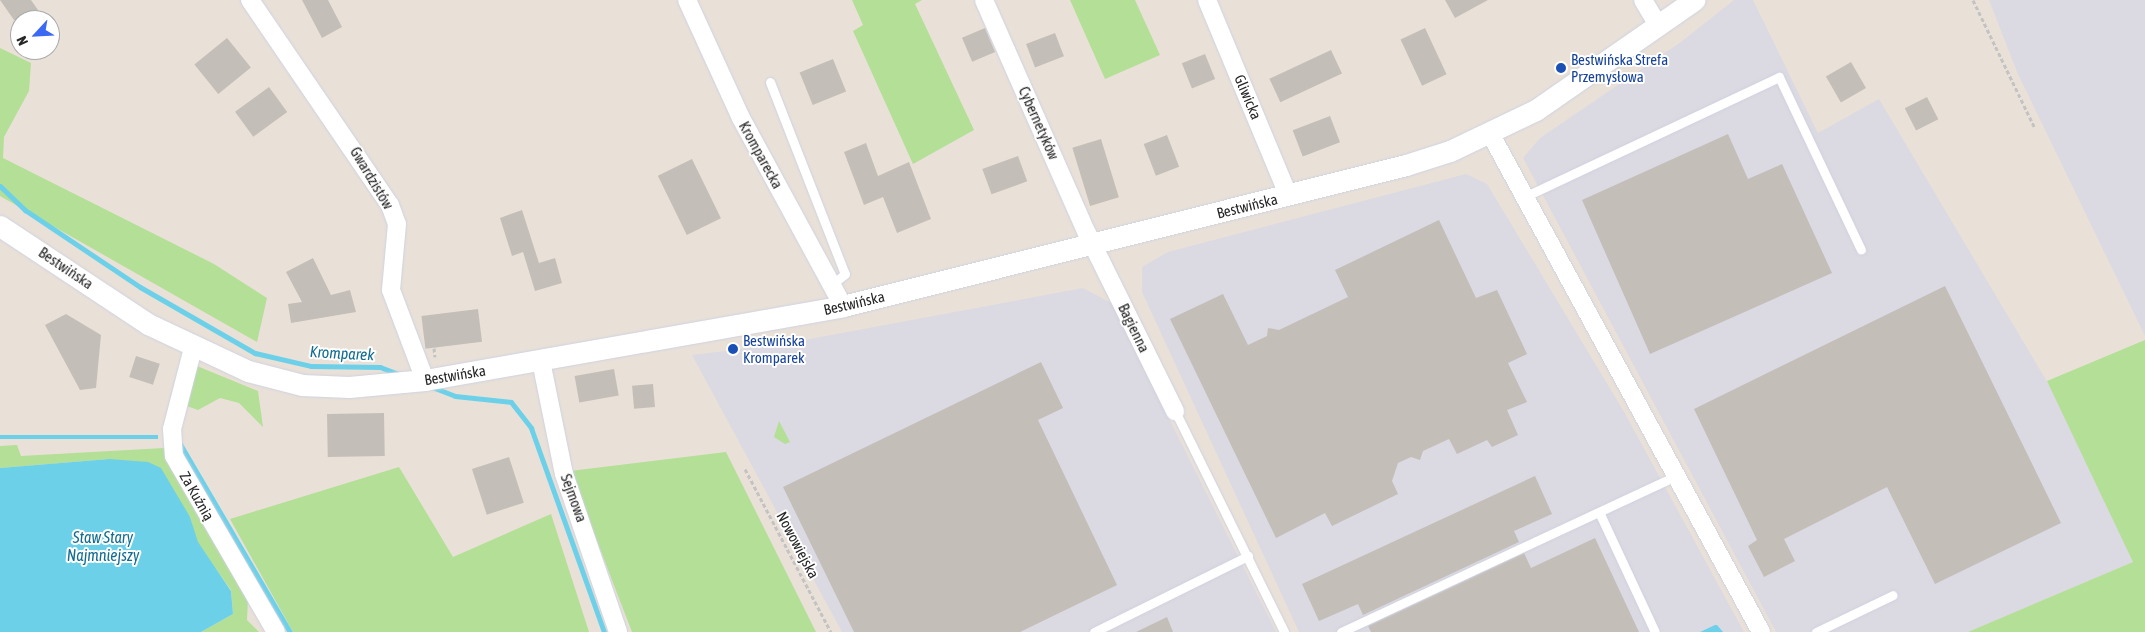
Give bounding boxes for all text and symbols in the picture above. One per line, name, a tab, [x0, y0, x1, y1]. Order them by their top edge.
north arrow	[10, 10, 60, 60]
text: N	[13, 34, 31, 48]
place label: Bestwińska Strefa Przemysłowa	[1571, 50, 1668, 85]
marker: Bestwińska Strefa Przemysłowa	[1555, 62, 1567, 74]
street label: Gliwicka	[1231, 72, 1265, 122]
street label: Cybernetyków	[1015, 84, 1063, 162]
street label: Kromparecka	[735, 118, 787, 192]
street label: Gwardzistów	[346, 144, 398, 212]
street label: Bestwińska	[1215, 190, 1279, 222]
street label: Bestwińska	[35, 243, 97, 293]
street label: Bestwińska	[822, 287, 886, 319]
street label: Bagienna	[1114, 301, 1154, 355]
place label: Bestwińska Kromparek	[743, 331, 805, 366]
water label: Kromparek	[309, 342, 375, 364]
marker: Bestwińska Kromparek	[727, 343, 739, 355]
street label: Bestwińska	[423, 361, 487, 389]
street label: Za Kuźnią	[176, 468, 218, 524]
street label: Sejmowa	[557, 471, 591, 525]
street label: Nowowiejska	[773, 509, 823, 581]
water label: Staw Stary Najmniejszy	[67, 527, 139, 565]

